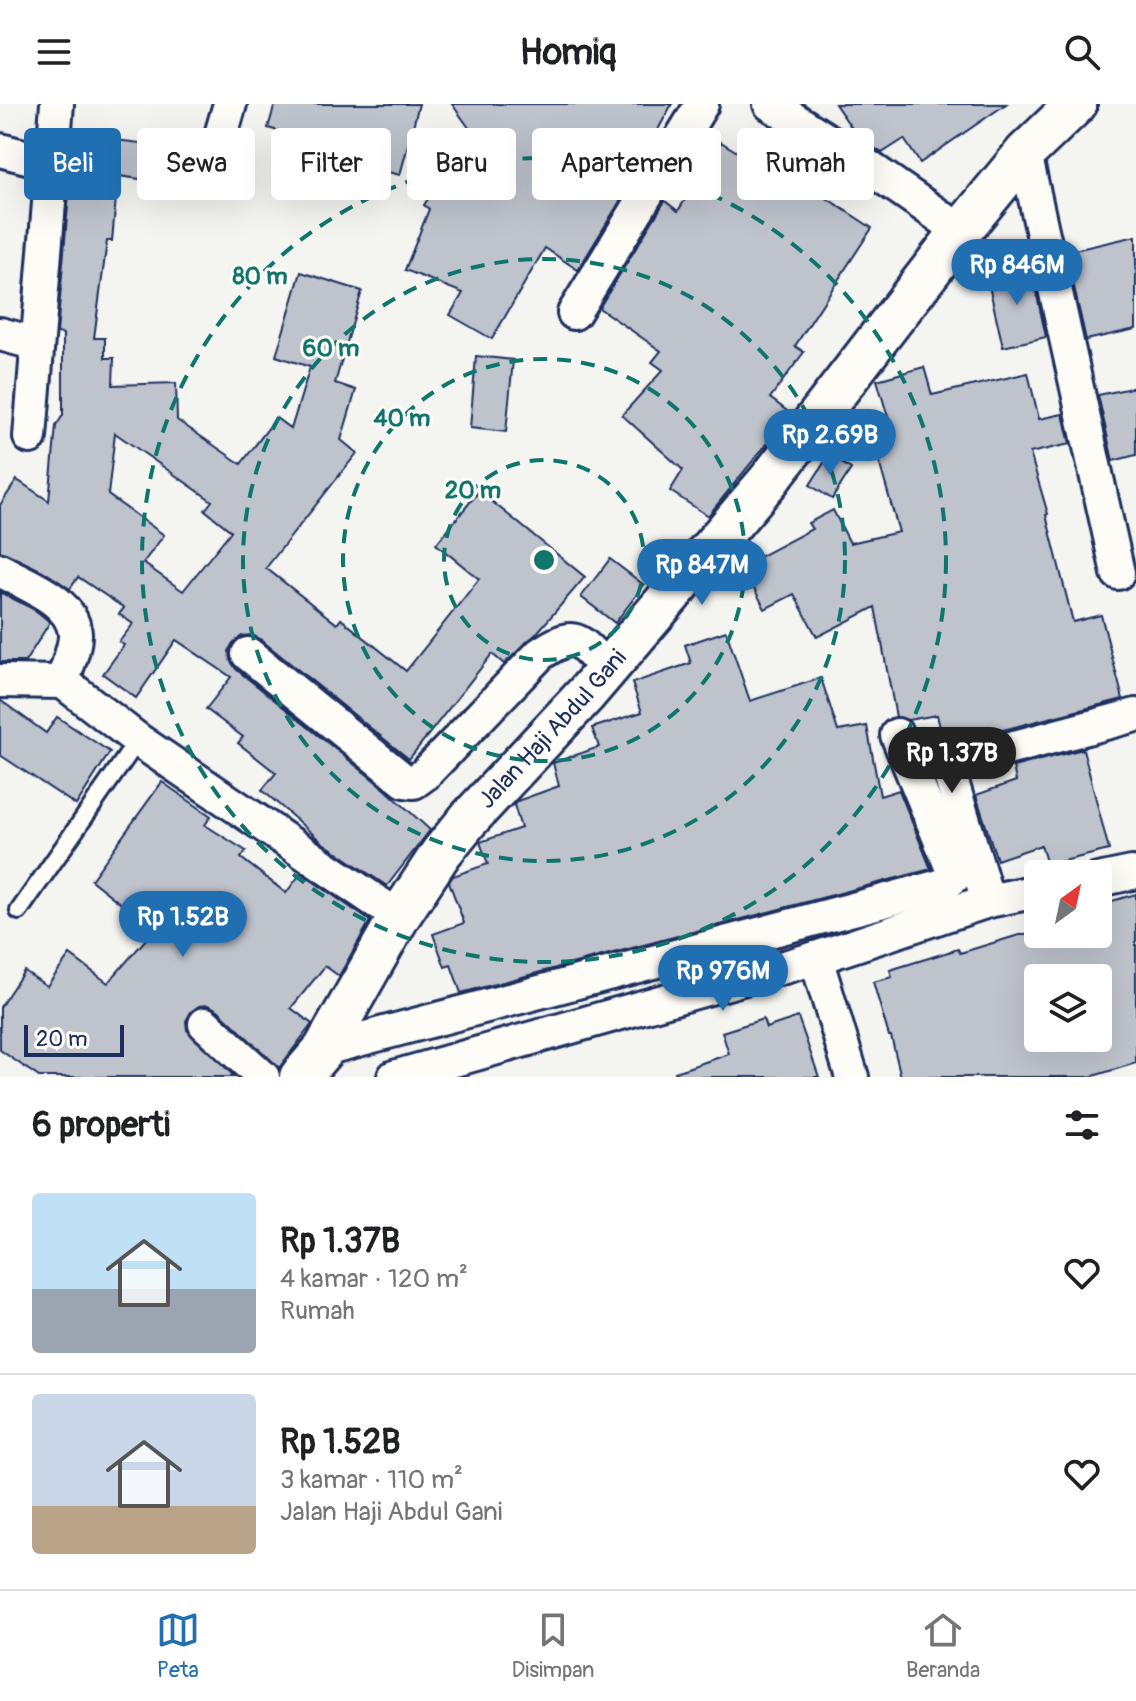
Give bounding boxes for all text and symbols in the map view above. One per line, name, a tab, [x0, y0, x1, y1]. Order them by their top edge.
icon: menu	[32, 30, 76, 74]
text: Homiq	[520, 30, 616, 75]
icon: search	[1060, 30, 1104, 74]
chip: Beli	[24, 128, 121, 200]
chip: Sewa	[137, 128, 255, 200]
chip: Filter	[271, 128, 391, 200]
chip: Baru	[407, 128, 516, 200]
chip: Apartemen	[532, 128, 721, 200]
chip: Rumah	[737, 128, 874, 200]
pin: Rp 846M	[943, 239, 1091, 307]
text: Rp 846M	[969, 249, 1065, 281]
text: 80 m	[232, 262, 288, 291]
text: 60 m	[303, 334, 359, 363]
text: 40 m	[374, 404, 430, 433]
pin: Rp 2.69B	[747, 409, 913, 477]
text: Rp 2.69B	[782, 419, 878, 451]
text: 20 m	[445, 476, 501, 505]
pin: Rp 847M	[628, 539, 776, 607]
centre of rings	[530, 546, 558, 574]
text: Rp 847M	[655, 549, 749, 581]
street label: Jalan Haji Abdul Gani	[472, 643, 632, 814]
pin: Rp 1.37B	[869, 727, 1035, 795]
text: Rp 1.37B	[906, 737, 998, 769]
north arrow	[1024, 860, 1112, 948]
map controls	[1024, 860, 1112, 1052]
pin: Rp 1.52B	[100, 891, 266, 959]
text: Rp 1.52B	[137, 901, 229, 933]
pin: Rp 976M	[649, 945, 797, 1013]
text: Rp 976M	[676, 955, 770, 987]
button: layers	[1024, 964, 1112, 1052]
scale bar	[24, 1021, 124, 1057]
text: 20 m	[36, 1025, 88, 1053]
icon: filters	[1060, 1103, 1104, 1147]
text: 6 properti	[32, 1104, 170, 1147]
text: Rp 1.37B	[280, 1220, 400, 1263]
icon: home	[96, 1225, 192, 1321]
icon: heart	[1060, 1251, 1104, 1295]
text: 4 kamar · 120 m²	[280, 1263, 468, 1295]
text: Rumah	[280, 1295, 355, 1327]
text: Rp 1.52B	[280, 1421, 401, 1464]
icon: home	[96, 1426, 192, 1522]
icon: heart	[1060, 1452, 1104, 1496]
text: 3 kamar · 110 m²	[280, 1464, 463, 1496]
text: Jalan Haji Abdul Gani	[280, 1496, 502, 1528]
tab: Peta	[156, 1608, 200, 1684]
tab: Disimpan	[511, 1608, 594, 1684]
tab: Beranda	[906, 1608, 980, 1684]

